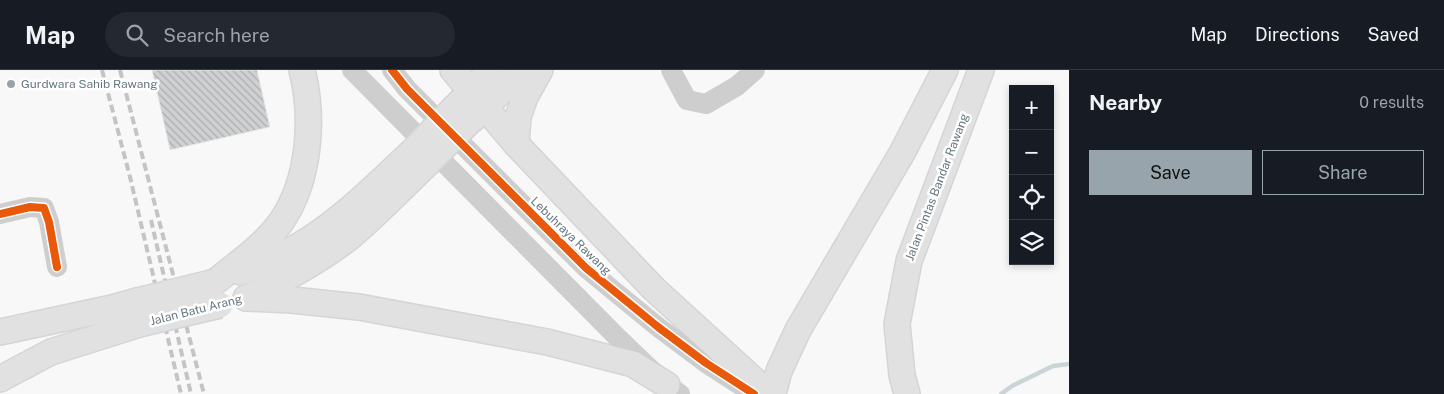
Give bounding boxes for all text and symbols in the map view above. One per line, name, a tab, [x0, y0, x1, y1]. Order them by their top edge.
search box	[105, 12, 455, 57]
text: Map	[25, 21, 75, 49]
icon: search	[123, 21, 151, 49]
text: Search here	[163, 24, 270, 46]
text: Map	[1190, 24, 1227, 45]
text: Directions	[1255, 24, 1340, 45]
text: Saved	[1368, 24, 1419, 45]
place label: Gurdwara Sahib Rawang	[21, 77, 158, 91]
marker: Gurdwara Sahib Rawang	[5, 78, 17, 90]
map controls	[1009, 85, 1054, 265]
button: +	[1009, 85, 1054, 130]
text: Nearby	[1089, 90, 1162, 115]
text: 0 results	[1359, 93, 1424, 112]
street label: Jalan Pintas Bandar Rawang	[902, 111, 972, 263]
button: −	[1009, 130, 1054, 175]
button: Save	[1089, 150, 1252, 195]
button: Share	[1262, 150, 1424, 195]
button: locate	[1009, 175, 1054, 220]
street label: Lebuhraya Rawang	[528, 194, 614, 278]
button: layers	[1009, 220, 1054, 265]
street label: Jalan Batu Arang	[149, 292, 243, 328]

